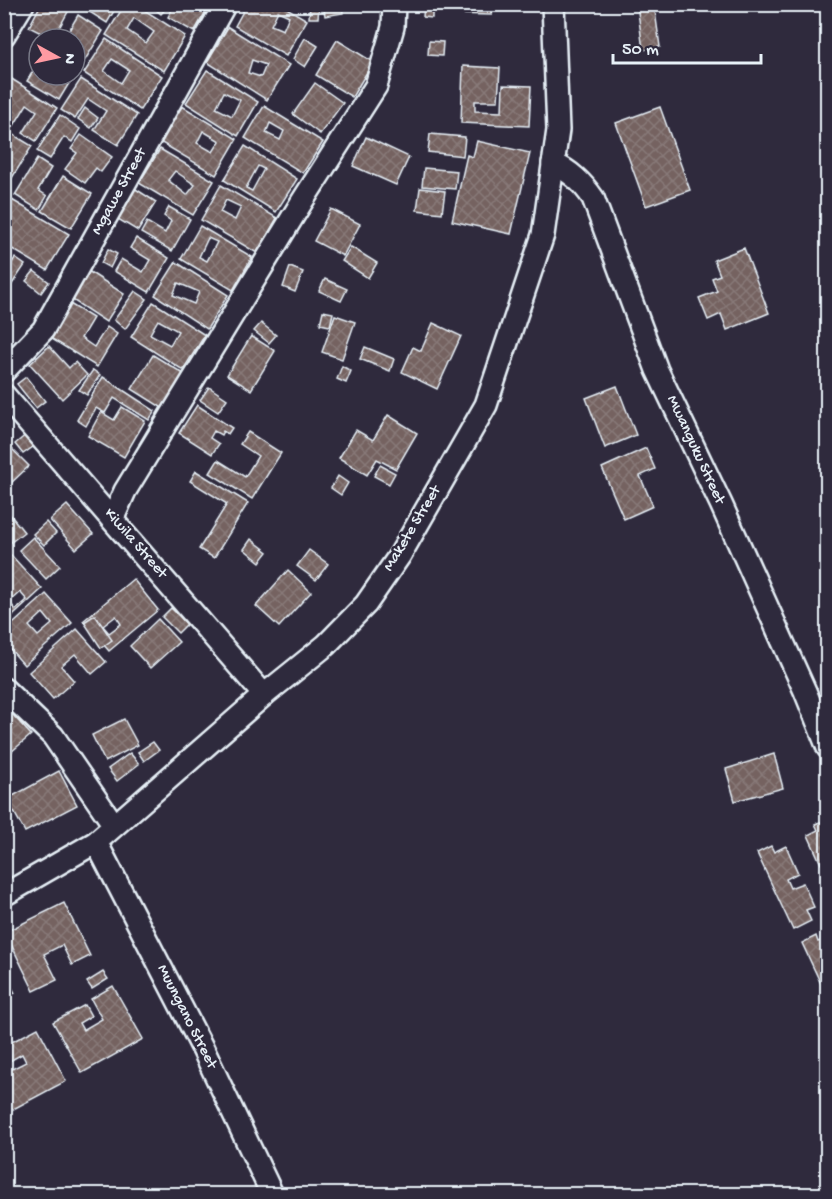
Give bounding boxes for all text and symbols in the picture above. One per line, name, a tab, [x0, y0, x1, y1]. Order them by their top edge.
north arrow	[27, 27, 87, 87]
scale bar	[613, 27, 762, 65]
text: 50 m	[622, 40, 659, 61]
text: N	[58, 52, 79, 66]
street label: Mgawe Street	[88, 144, 152, 239]
street label: Mwanguku Street	[662, 393, 729, 509]
street label: Makete Street	[380, 481, 447, 575]
street label: Kiwila Street	[99, 505, 172, 584]
street label: Muungano Street	[152, 962, 221, 1073]

